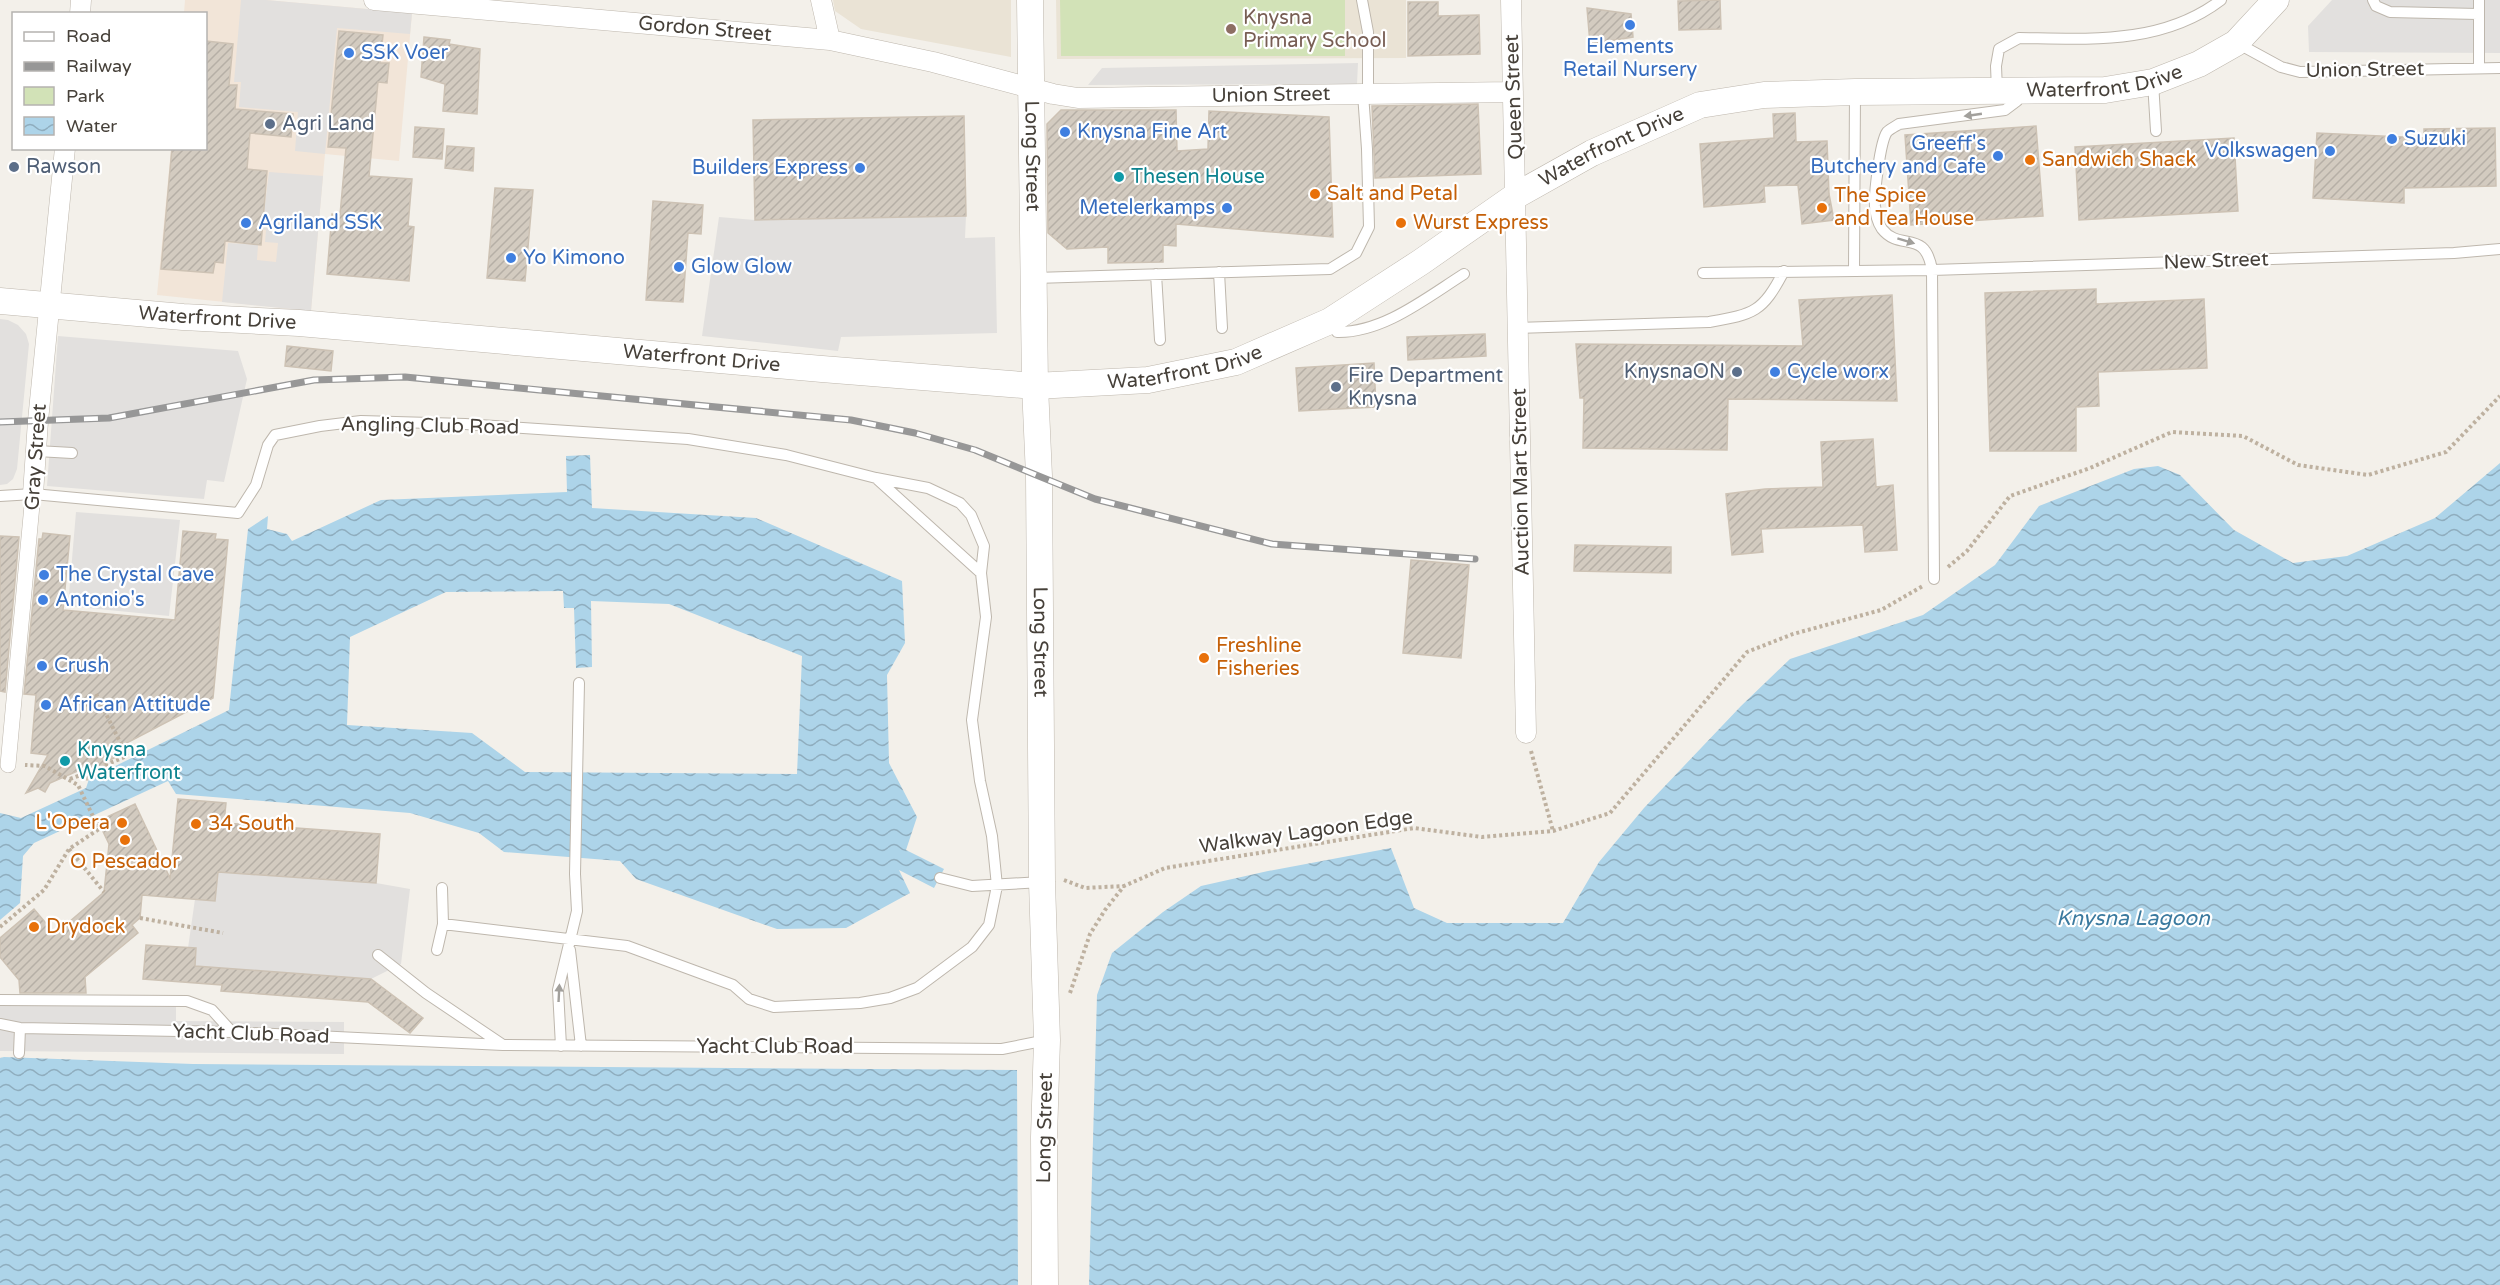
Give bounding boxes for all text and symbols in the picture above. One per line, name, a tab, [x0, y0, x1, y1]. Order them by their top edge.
place label: Knysna Primary School	[1243, 6, 1387, 53]
street label: Gordon Street	[637, 11, 773, 47]
legend	[12, 12, 207, 150]
marker: Elements Retail Nursery	[1623, 18, 1637, 32]
marker: Knysna Primary School	[1224, 22, 1238, 36]
text: Road	[66, 25, 111, 47]
street label: Queen Street	[1500, 34, 1528, 160]
place label: Elements Retail Nursery	[1563, 35, 1698, 82]
place label: SSK Voer	[361, 41, 448, 65]
marker: SSK Voer	[342, 46, 356, 60]
text: Railway	[66, 55, 132, 77]
street label: Union Street	[2305, 57, 2425, 83]
street label: Waterfront Drive	[2026, 60, 2186, 103]
street label: Union Street	[1211, 82, 1331, 108]
text: Park	[66, 85, 105, 107]
street label: Long Street	[1019, 100, 1045, 212]
street label: Waterfront Drive	[1535, 102, 1688, 192]
one-way arrow	[1963, 110, 1982, 119]
place label: Agri Land	[282, 112, 375, 136]
text: Water	[66, 115, 117, 137]
marker: Agri Land	[263, 117, 277, 131]
place label: Knysna Fine Art	[1077, 120, 1227, 144]
marker: Knysna Fine Art	[1058, 125, 1072, 139]
place label: Suzuki	[2404, 127, 2466, 151]
place label: Greeff's Butchery and Cafe	[1810, 132, 1986, 179]
marker: Suzuki	[2385, 132, 2399, 146]
place label: Volkswagen	[2205, 139, 2318, 163]
marker: Volkswagen	[2323, 144, 2337, 158]
place label: Sandwich Shack	[2042, 148, 2196, 172]
marker: Greeff's Butchery and Cafe	[1991, 149, 2005, 163]
marker: Sandwich Shack	[2023, 153, 2037, 167]
place label: Rawson	[26, 155, 101, 179]
place label: Builders Express	[692, 156, 848, 180]
marker: Rawson	[7, 160, 21, 174]
marker: Builders Express	[853, 161, 867, 175]
place label: Thesen House	[1131, 165, 1265, 189]
marker: Thesen House	[1112, 170, 1126, 184]
place label: Salt and Petal	[1327, 182, 1458, 206]
place label: The Spice and Tea House	[1834, 184, 1974, 231]
marker: Salt and Petal	[1308, 187, 1322, 201]
place label: Metelerkamps	[1079, 196, 1215, 220]
marker: Metelerkamps	[1220, 201, 1234, 215]
marker: The Spice and Tea House	[1815, 201, 1829, 215]
place label: Agriland SSK	[258, 211, 382, 235]
place label: Wurst Express	[1413, 211, 1549, 235]
marker: Agriland SSK	[239, 216, 253, 230]
marker: Wurst Express	[1394, 216, 1408, 230]
one-way arrow	[1897, 237, 1915, 246]
place label: Yo Kimono	[523, 246, 625, 270]
street label: New Street	[2163, 247, 2269, 275]
marker: Yo Kimono	[504, 251, 518, 265]
place label: Glow Glow	[691, 255, 792, 279]
marker: Glow Glow	[672, 260, 686, 274]
street label: Waterfront Drive	[137, 301, 297, 335]
street label: Waterfront Drive	[622, 340, 781, 377]
street label: Waterfront Drive	[1107, 340, 1266, 394]
place label: KnysnaON	[1624, 360, 1725, 384]
place label: Cycle worx	[1787, 360, 1889, 384]
place label: Fire Department Knysna	[1348, 364, 1504, 411]
marker: KnysnaON	[1730, 365, 1744, 379]
marker: Cycle worx	[1768, 365, 1782, 379]
marker: Fire Department Knysna	[1329, 380, 1343, 394]
street label: Auction Mart Street	[1507, 388, 1535, 576]
street label: Gray Street	[20, 402, 52, 511]
street label: Angling Club Road	[340, 412, 520, 440]
place label: The Crystal Cave	[56, 563, 214, 587]
marker: The Crystal Cave	[37, 568, 51, 582]
street label: Long Street	[1028, 586, 1053, 698]
place label: Antonio's	[55, 588, 145, 612]
marker: Antonio's	[36, 593, 50, 607]
place label: Freshline Fisheries	[1216, 634, 1302, 681]
marker: Freshline Fisheries	[1197, 651, 1211, 665]
place label: Crush	[54, 654, 109, 678]
marker: Crush	[35, 659, 49, 673]
place label: African Attitude	[58, 693, 211, 717]
marker: African Attitude	[39, 698, 53, 712]
place label: Knysna Waterfront	[77, 738, 181, 785]
marker: Knysna Waterfront	[58, 754, 72, 768]
street label: Walkway Lagoon Edge	[1198, 805, 1414, 859]
place label: L'Opera	[35, 811, 110, 835]
place label: 34 South	[208, 812, 295, 836]
marker: L'Opera	[115, 816, 129, 830]
marker: 34 South	[189, 817, 203, 831]
marker: O Pescador	[118, 833, 132, 847]
place label: O Pescador	[70, 850, 180, 874]
water label: Knysna Lagoon	[2056, 906, 2211, 931]
place label: Drydock	[46, 915, 126, 939]
marker: Drydock	[27, 920, 41, 934]
one-way arrow	[555, 983, 564, 1002]
street label: Yacht Club Road	[172, 1019, 330, 1049]
street label: Yacht Club Road	[697, 1035, 853, 1059]
street label: Long Street	[1032, 1072, 1058, 1184]

